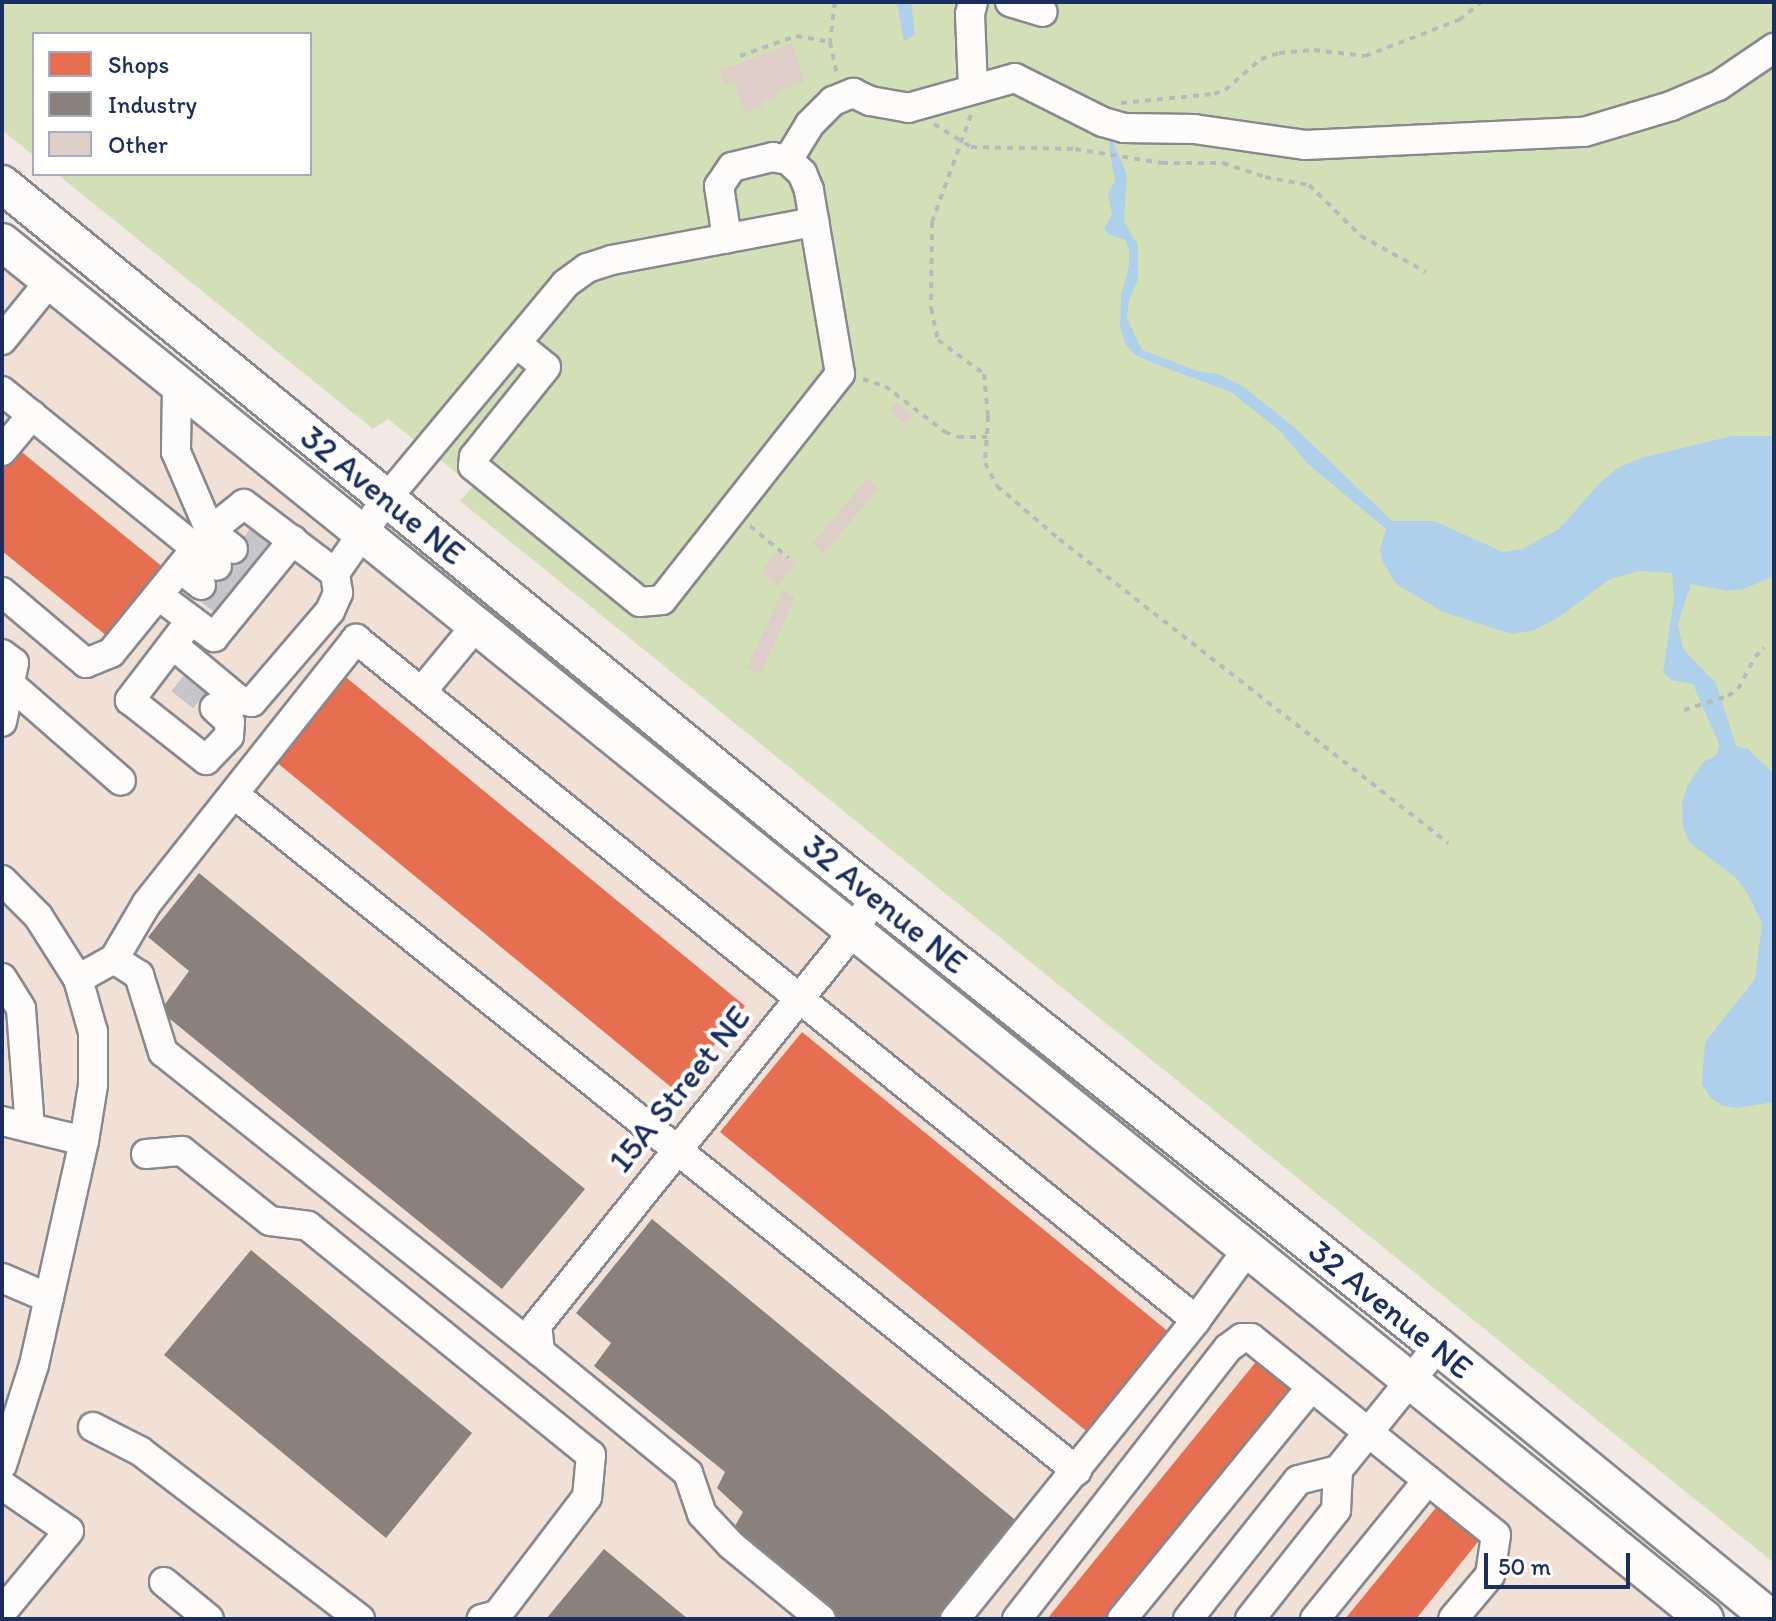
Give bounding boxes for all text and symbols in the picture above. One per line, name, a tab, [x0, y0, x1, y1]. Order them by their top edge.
legend	[32, 32, 312, 176]
text: Shops	[108, 50, 169, 79]
text: Industry	[108, 90, 197, 119]
text: Other	[108, 130, 168, 159]
street label: 32 Avenue NE	[293, 416, 473, 574]
street label: 32 Avenue NE	[795, 825, 975, 983]
street label: 15A Street NE	[600, 998, 758, 1180]
street label: 32 Avenue NE	[1301, 1230, 1481, 1388]
scale bar	[1488, 1537, 1634, 1587]
text: 50 m	[1498, 1552, 1551, 1581]

